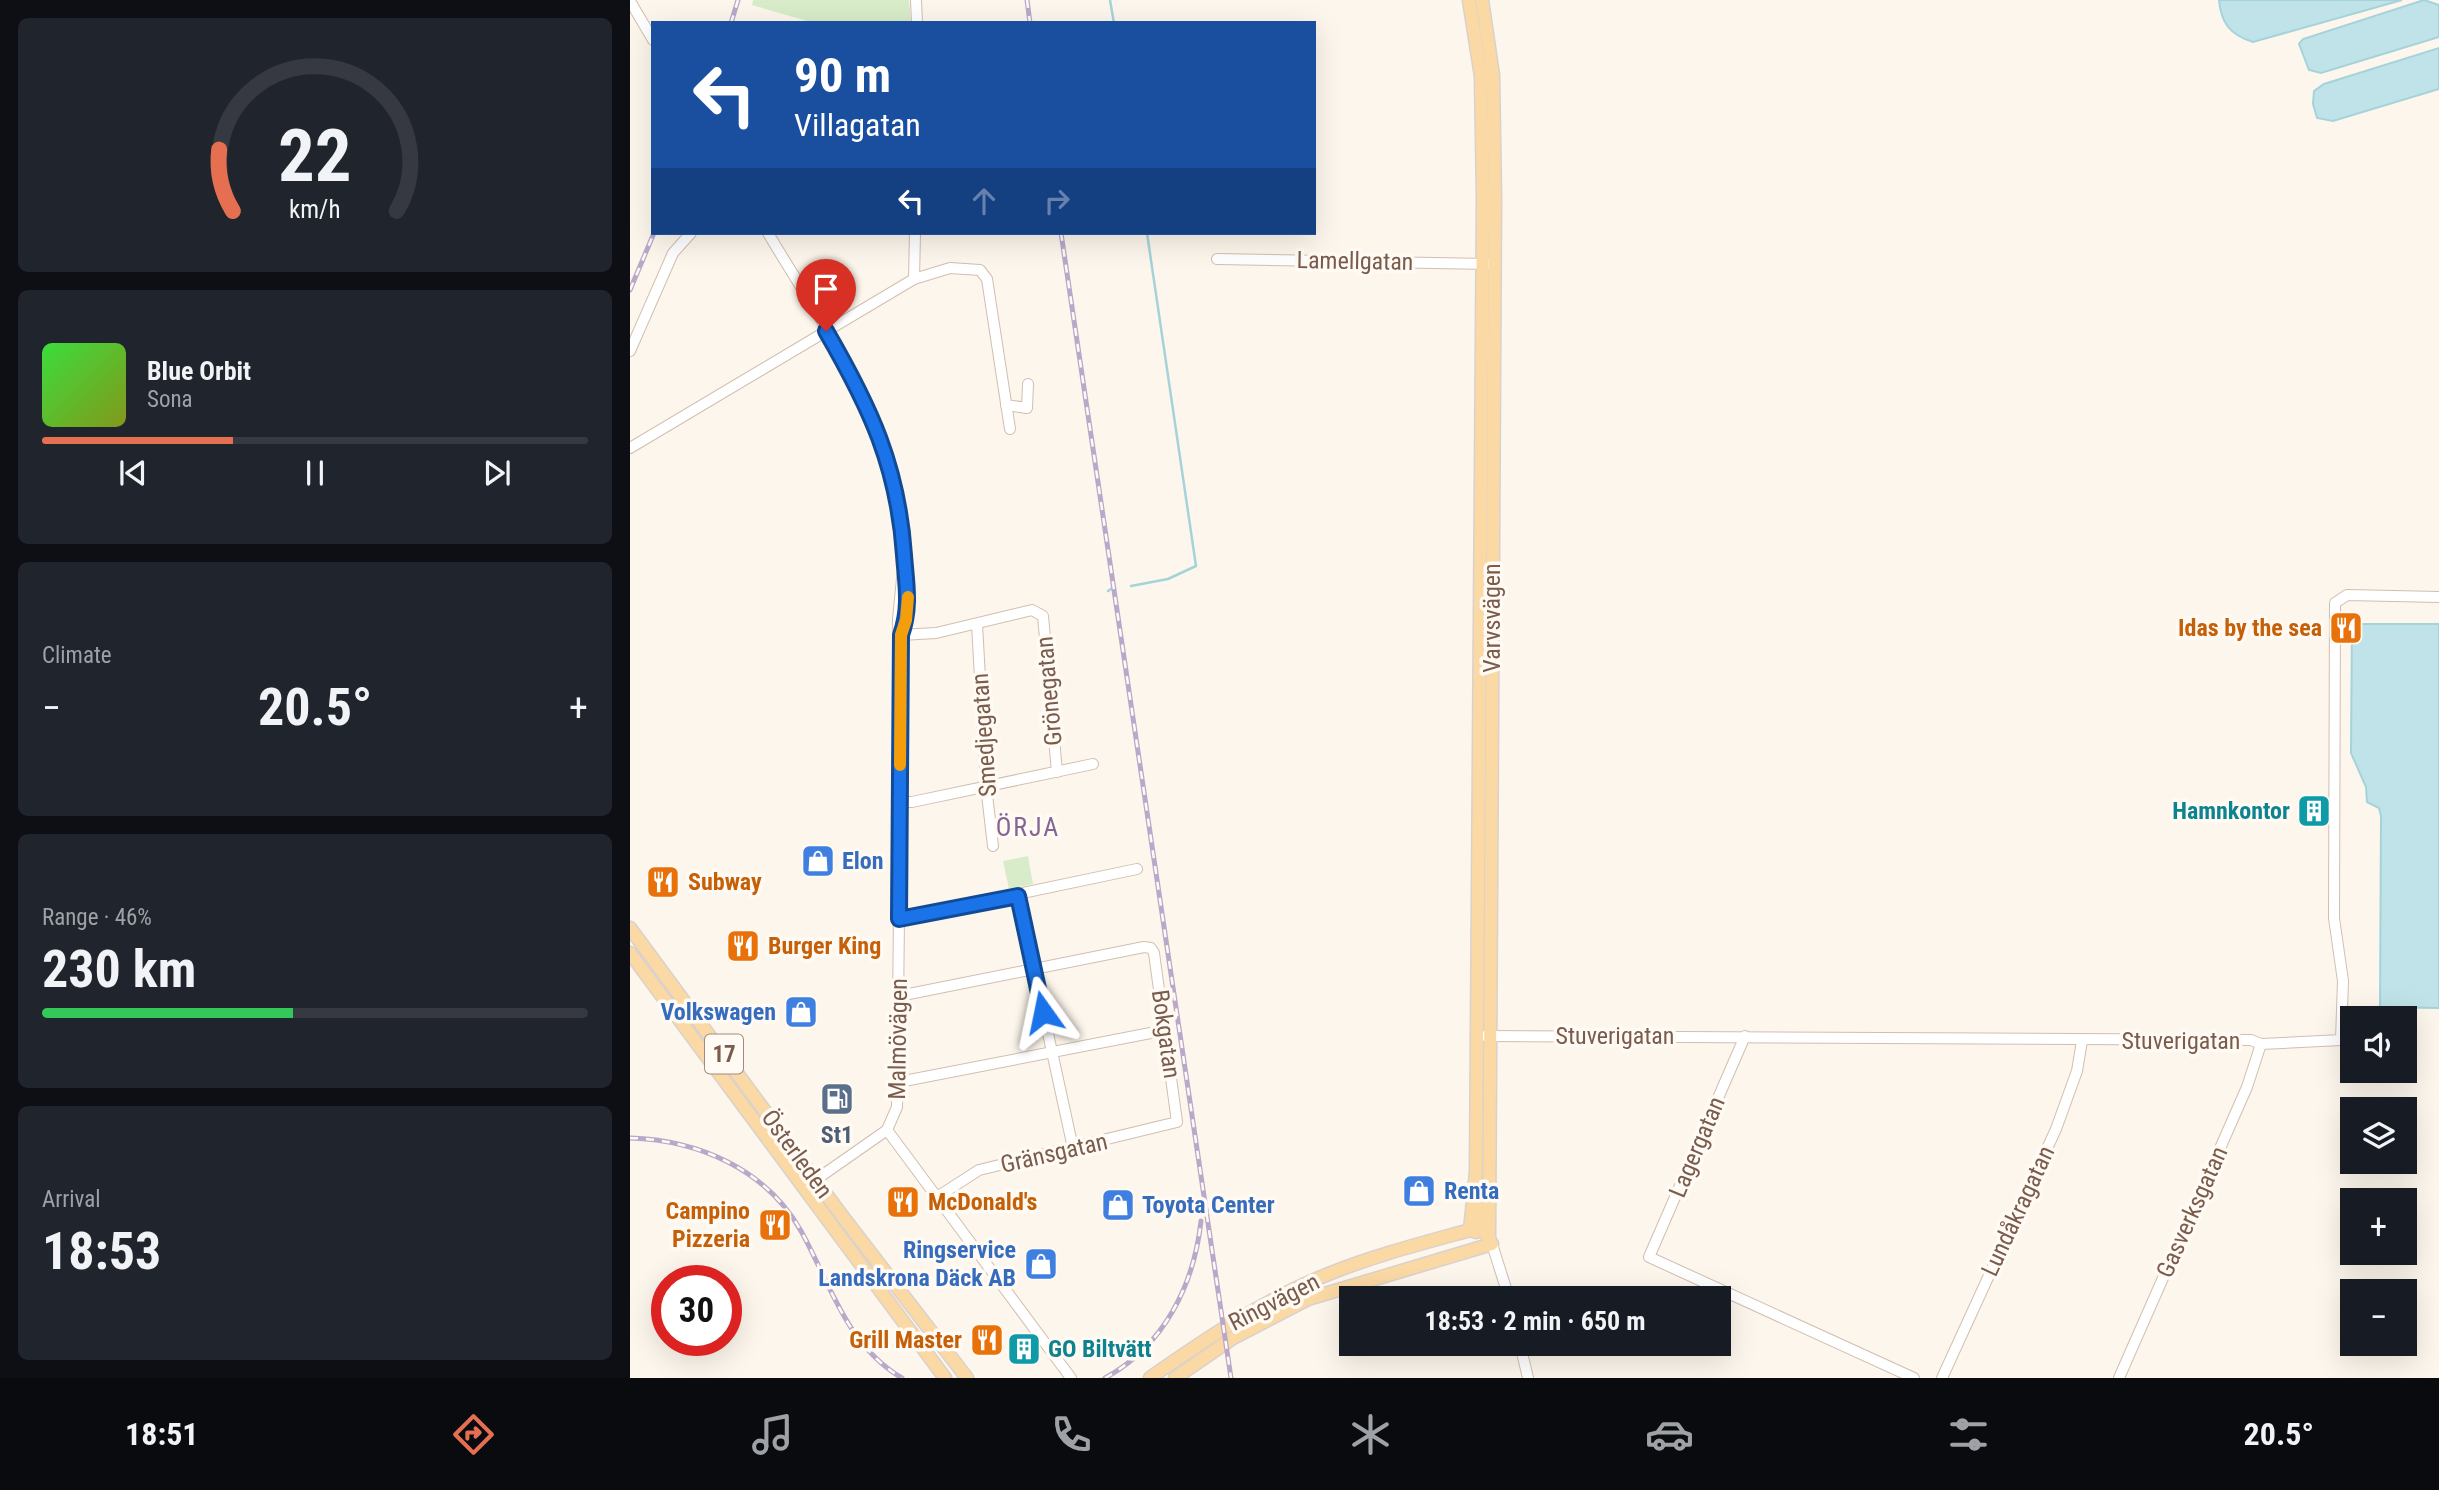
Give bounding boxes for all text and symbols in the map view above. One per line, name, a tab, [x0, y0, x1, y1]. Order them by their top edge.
text: 90 m	[794, 47, 891, 104]
icon: left	[679, 49, 770, 140]
text: Villagatan	[794, 106, 921, 144]
text: 22	[278, 113, 352, 199]
icon: left	[892, 182, 930, 220]
icon: ahead	[965, 182, 1003, 220]
icon: right	[1038, 182, 1076, 220]
text: km/h	[289, 195, 341, 224]
street label: Lamellgatan	[1296, 246, 1414, 276]
pin	[796, 259, 856, 331]
icon: arrive	[807, 270, 845, 308]
text: Blue Orbit	[147, 356, 251, 386]
text: Sona	[147, 386, 193, 413]
icon: previous	[114, 454, 152, 492]
icon: pause	[296, 454, 334, 492]
icon: next	[478, 454, 516, 492]
street label: Varvsvägen	[1478, 563, 1506, 673]
restaurant icon: Idas by the sea	[2327, 609, 2365, 647]
place label: Idas by the sea	[2178, 614, 2322, 642]
street label: Grönegatan	[1030, 635, 1068, 747]
text: Climate	[42, 642, 112, 669]
street label: Smedjegatan	[966, 672, 1002, 798]
text: 20.5°	[258, 677, 372, 738]
text: −	[42, 686, 61, 730]
text: +	[569, 686, 588, 730]
building icon: Hamnkontor	[2295, 792, 2333, 830]
place label: Hamnkontor	[2172, 797, 2290, 825]
district label: ÖRJA	[996, 812, 1060, 842]
shop icon: Elon	[799, 842, 837, 880]
place label: Elon	[842, 847, 884, 875]
restaurant icon: Subway	[644, 863, 682, 901]
place label: Subway	[688, 868, 762, 896]
text: Range · 46%	[42, 904, 152, 931]
restaurant icon: Burger King	[724, 927, 762, 965]
place label: Burger King	[768, 932, 881, 960]
text: 230 km	[42, 939, 196, 1000]
position arrow	[1006, 975, 1080, 1049]
street label: Malmövägen	[883, 978, 913, 1100]
street label: Bokgatan	[1146, 988, 1186, 1080]
shop icon: Volkswagen	[782, 993, 820, 1031]
place label: Volkswagen	[660, 998, 776, 1026]
map controls	[2340, 1006, 2417, 1356]
button: sound	[2340, 1006, 2417, 1083]
street label: Stuverigatan	[1556, 1022, 1674, 1050]
street label: Stuverigatan	[2122, 1027, 2240, 1055]
road number: 17	[705, 1035, 743, 1074]
fuel station icon: St1	[818, 1080, 856, 1118]
street label: Lagergatan	[1663, 1092, 1731, 1202]
button: layers	[2340, 1097, 2417, 1174]
street label: Österleden	[756, 1104, 838, 1204]
place label: St1	[821, 1121, 853, 1149]
street label: Gränsgatan	[998, 1127, 1110, 1179]
street label: Lundåkragatan	[1976, 1142, 2060, 1280]
street label: Gasverksgatan	[2151, 1142, 2233, 1282]
shop icon: Renta	[1400, 1172, 1438, 1210]
place label: Renta	[1444, 1177, 1499, 1205]
restaurant icon: McDonald's	[884, 1183, 922, 1221]
text: Arrival	[42, 1186, 101, 1213]
shop icon: Toyota Center	[1099, 1186, 1137, 1224]
place label: McDonald's	[928, 1188, 1038, 1216]
button: +	[2340, 1188, 2417, 1265]
place label: Toyota Center	[1142, 1191, 1275, 1219]
place label: Campino Pizzeria	[666, 1197, 750, 1253]
restaurant icon: Campino Pizzeria	[756, 1206, 794, 1244]
text: 18:53	[42, 1221, 161, 1282]
place label: Ringservice Landskrona Däck AB	[818, 1236, 1016, 1292]
shop icon: Ringservice Landskrona Däck AB	[1022, 1245, 1060, 1283]
speed limit sign: 30	[651, 1265, 742, 1356]
street label: Ringvägen	[1224, 1267, 1324, 1337]
button: −	[2340, 1279, 2417, 1356]
text: 18:53 · 2 min · 650 m	[1425, 1306, 1645, 1336]
restaurant icon: Grill Master	[968, 1321, 1006, 1359]
place label: Grill Master	[849, 1326, 962, 1354]
building icon: GO Biltvätt	[1005, 1330, 1043, 1368]
place label: GO Biltvätt	[1048, 1335, 1152, 1363]
icon: directions	[449, 1410, 498, 1459]
icon: music	[748, 1410, 797, 1459]
icon: phone	[1047, 1410, 1096, 1459]
icon: climate	[1346, 1410, 1395, 1459]
icon: car	[1645, 1410, 1694, 1459]
icon: filters	[1944, 1410, 1993, 1459]
text: 18:51	[125, 1415, 199, 1453]
text: 20.5°	[2244, 1415, 2314, 1453]

